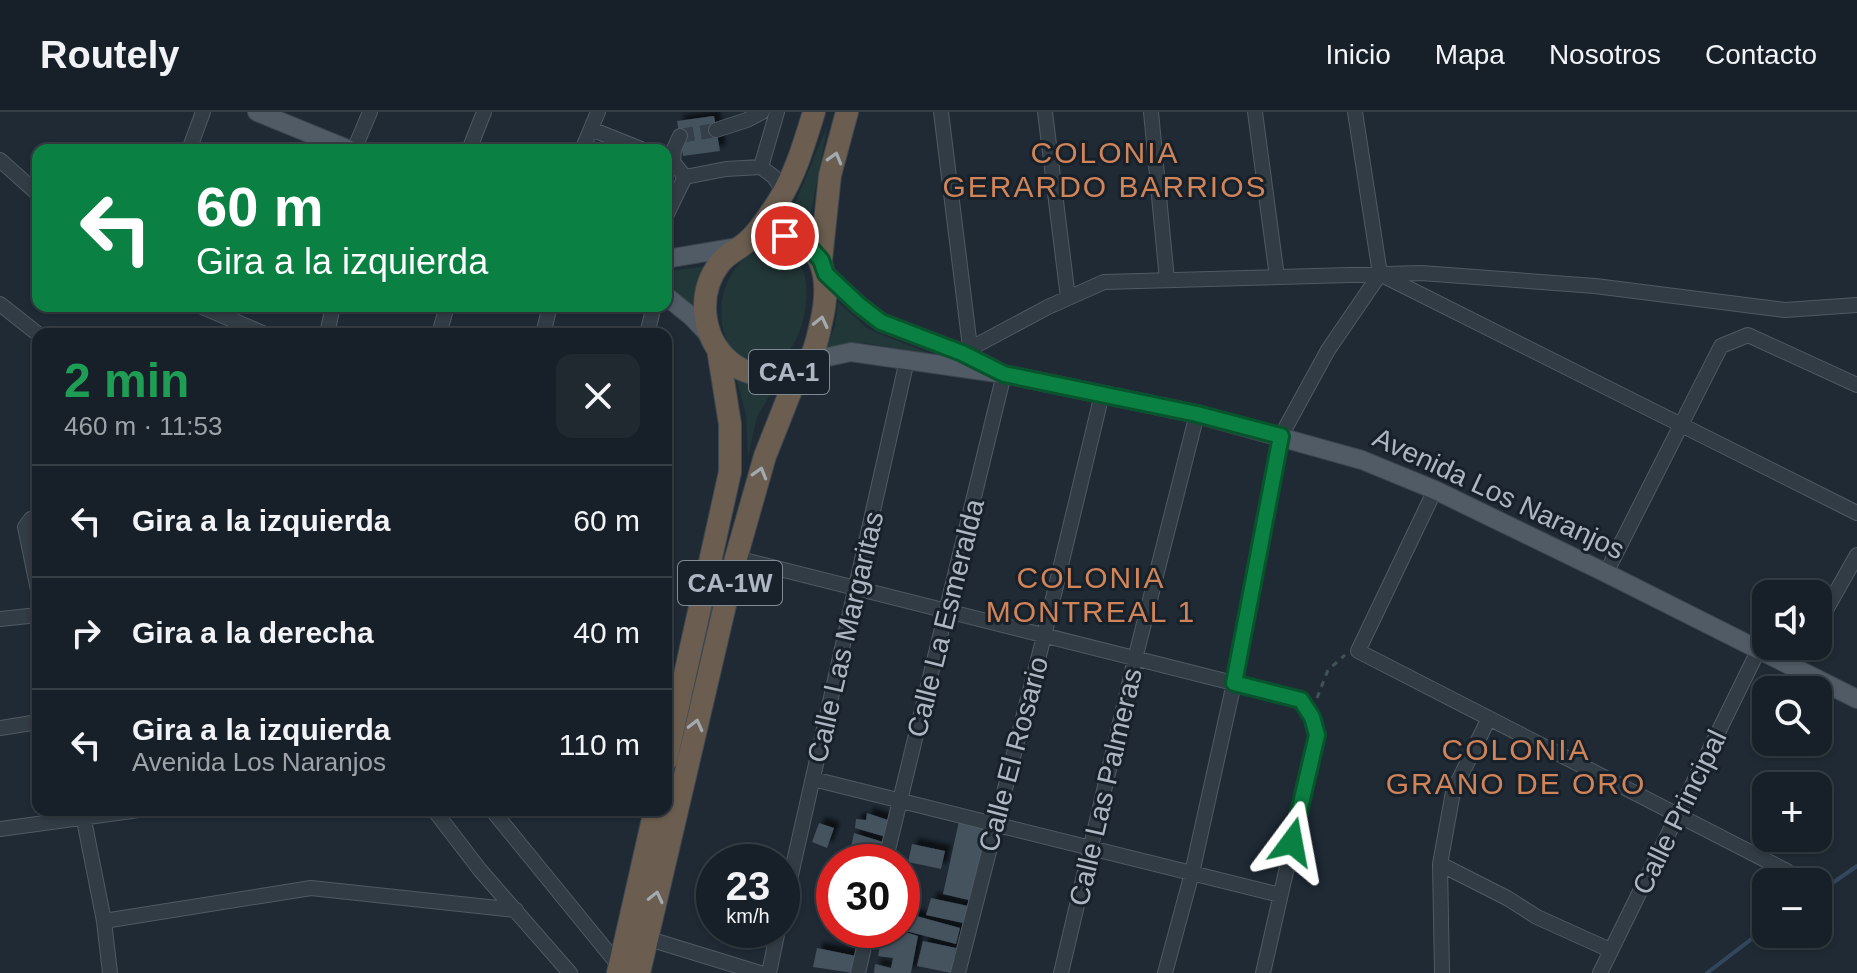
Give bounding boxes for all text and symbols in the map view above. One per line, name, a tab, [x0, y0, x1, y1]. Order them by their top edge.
text: Routely	[40, 34, 179, 76]
text: Inicio	[1325, 39, 1391, 70]
text: Mapa	[1435, 39, 1505, 70]
text: Nosotros	[1549, 39, 1661, 70]
text: Contacto	[1705, 39, 1817, 70]
district label: COLONIA GERARDO BARRIOS	[942, 136, 1268, 203]
one-way arrow	[825, 151, 842, 165]
text: 60 m	[196, 175, 324, 238]
icon: left	[64, 176, 168, 280]
pin	[751, 202, 819, 270]
icon: arrive	[763, 214, 807, 258]
text: Gira a la izquierda	[196, 241, 488, 282]
one-way arrow	[812, 316, 829, 329]
road number: CA-1	[749, 350, 829, 394]
text: 2 min	[64, 354, 189, 407]
button: close	[556, 354, 640, 438]
text: 460 m · 11:53	[64, 411, 223, 441]
street label: Avenida Los Naranjos	[1368, 422, 1629, 565]
one-way arrow	[751, 467, 767, 481]
street label: Calle La Esmeralda	[901, 495, 990, 740]
icon: left	[64, 499, 108, 543]
text: Gira a la izquierda	[132, 504, 390, 537]
text: 60 m	[573, 504, 640, 537]
street label: Calle Las Margaritas	[802, 509, 889, 766]
road number: CA-1W	[678, 561, 782, 605]
district label: COLONIA MONTREAL 1	[986, 561, 1196, 628]
map controls	[1752, 580, 1832, 948]
button: sound	[1752, 580, 1832, 660]
icon: right	[64, 611, 108, 655]
text: Gira a la derecha	[132, 616, 374, 649]
text: 40 m	[573, 616, 640, 649]
street label: Calle El Rosario	[973, 653, 1054, 855]
street label: Calle Las Palmeras	[1063, 665, 1148, 909]
button: search	[1752, 676, 1832, 756]
text: Gira a la izquierda	[132, 713, 390, 746]
one-way arrow	[687, 719, 704, 733]
icon: left	[64, 723, 108, 767]
street label: Calle Principal	[1626, 725, 1733, 899]
text: 110 m	[559, 728, 640, 761]
district label: COLONIA GRANO DE ORO	[1386, 733, 1646, 800]
text: Avenida Los Naranjos	[132, 747, 386, 777]
button: +	[1752, 772, 1832, 852]
position arrow	[1250, 800, 1334, 884]
speed limit sign: 30	[816, 844, 920, 948]
text: 23	[726, 864, 770, 908]
button: −	[1752, 868, 1832, 948]
one-way arrow	[647, 891, 664, 904]
text: km/h	[726, 905, 770, 927]

